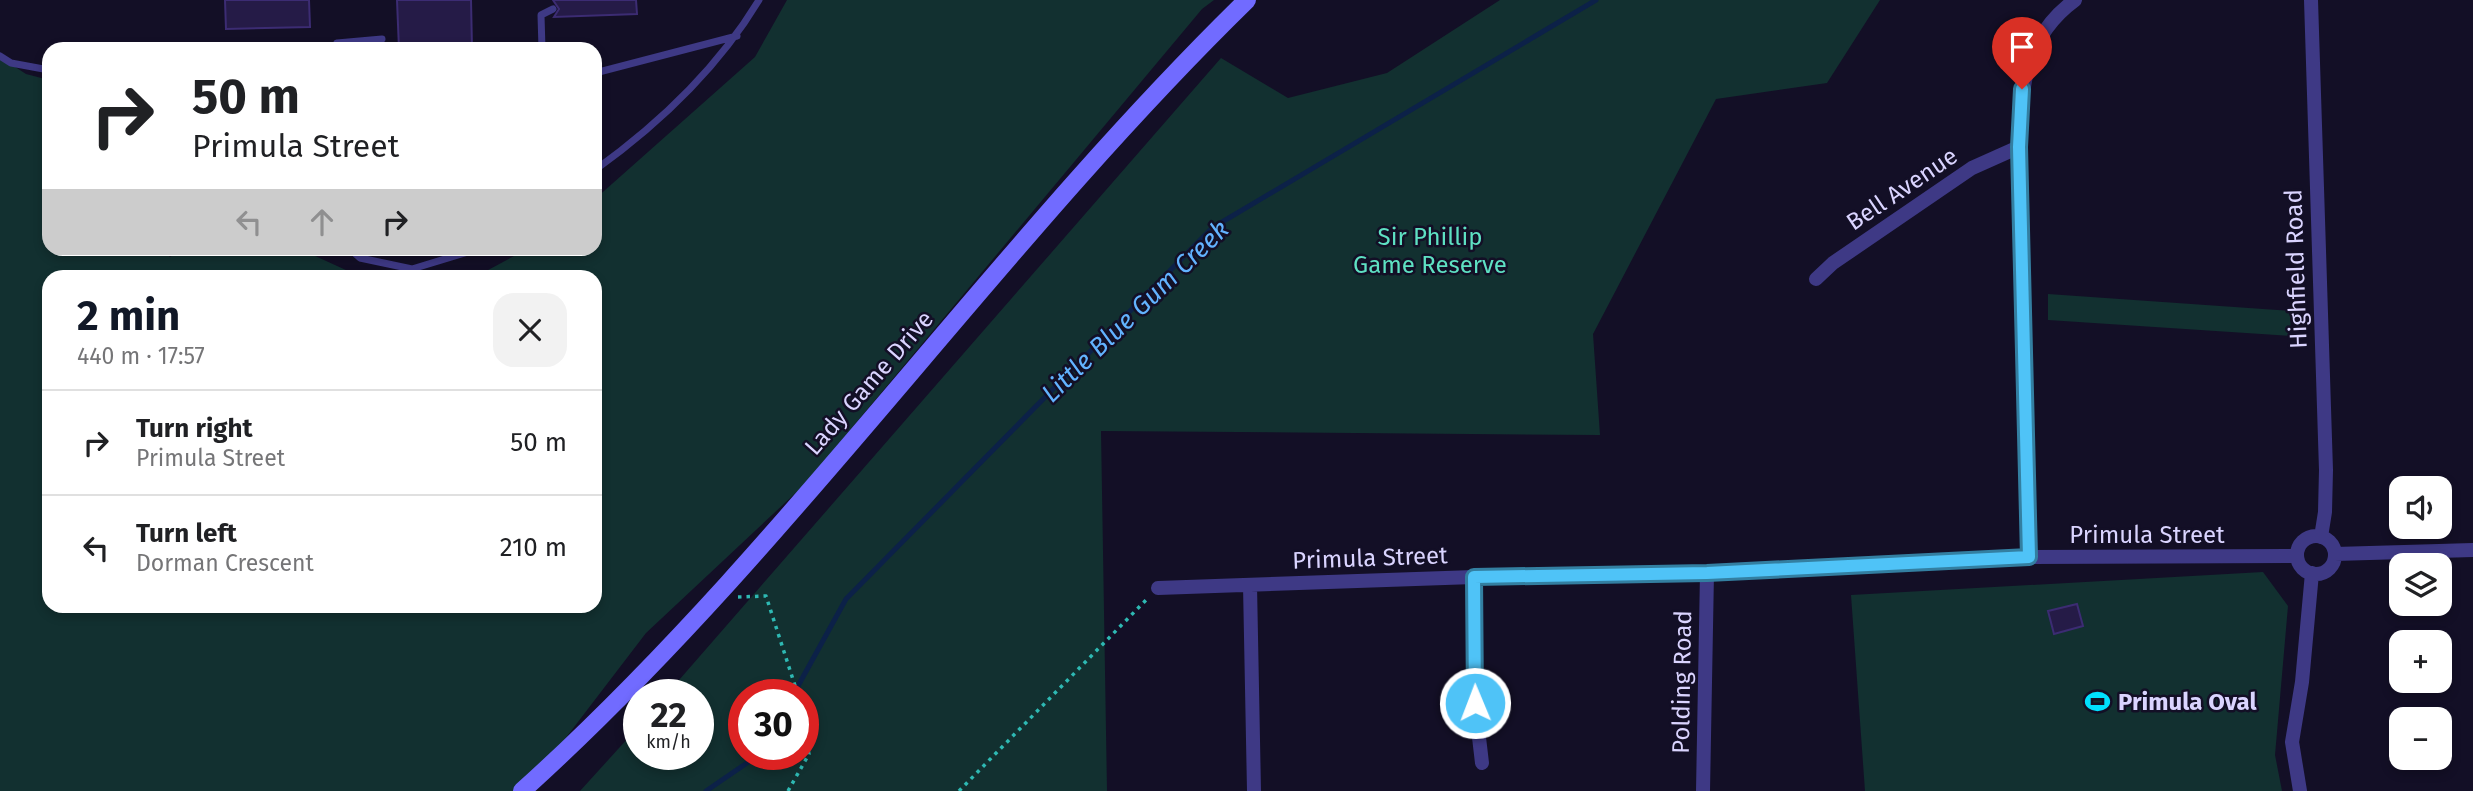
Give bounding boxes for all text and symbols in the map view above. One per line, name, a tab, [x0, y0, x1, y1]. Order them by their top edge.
pin	[1992, 17, 2052, 89]
icon: arrive	[2003, 28, 2041, 66]
text: 50 m	[192, 67, 300, 126]
icon: right	[77, 70, 168, 161]
text: Primula Street	[192, 127, 399, 165]
street label: Bell Avenue	[1841, 142, 1963, 236]
street label: Highfield Road	[2279, 189, 2313, 349]
icon: left	[230, 203, 268, 241]
icon: ahead	[303, 203, 341, 241]
icon: right	[376, 203, 414, 241]
water label: Little Blue Gum Creek	[1035, 214, 1235, 409]
park label: Sir Phillip Game Reserve	[1353, 223, 1507, 279]
text: 2 min	[77, 291, 180, 341]
button: close	[493, 293, 567, 367]
street label: Lady Game Drive	[799, 305, 939, 461]
text: 440 m · 17:57	[77, 342, 205, 370]
text: Turn right	[136, 413, 253, 444]
icon: right	[77, 424, 115, 462]
text: 50 m	[510, 427, 567, 458]
text: Primula Street	[136, 444, 285, 472]
map controls	[2389, 476, 2452, 770]
button: sound	[2389, 476, 2452, 539]
text: Turn left	[136, 518, 237, 549]
street label: Primula Street	[2069, 521, 2225, 549]
icon: left	[77, 529, 115, 567]
text: 210 m	[500, 532, 567, 563]
street label: Primula Street	[1292, 541, 1449, 575]
text: Dorman Crescent	[136, 549, 314, 577]
button: layers	[2389, 553, 2452, 616]
street label: Polding Road	[1667, 610, 1697, 754]
button: +	[2389, 630, 2452, 693]
position arrow	[1438, 666, 1512, 740]
speed limit sign: 30	[728, 679, 819, 770]
sports icon: Primula Oval	[2084, 688, 2112, 716]
place label: Primula Oval	[2118, 688, 2257, 716]
text: 22	[650, 694, 687, 736]
button: −	[2389, 707, 2452, 770]
text: km/h	[646, 731, 691, 753]

